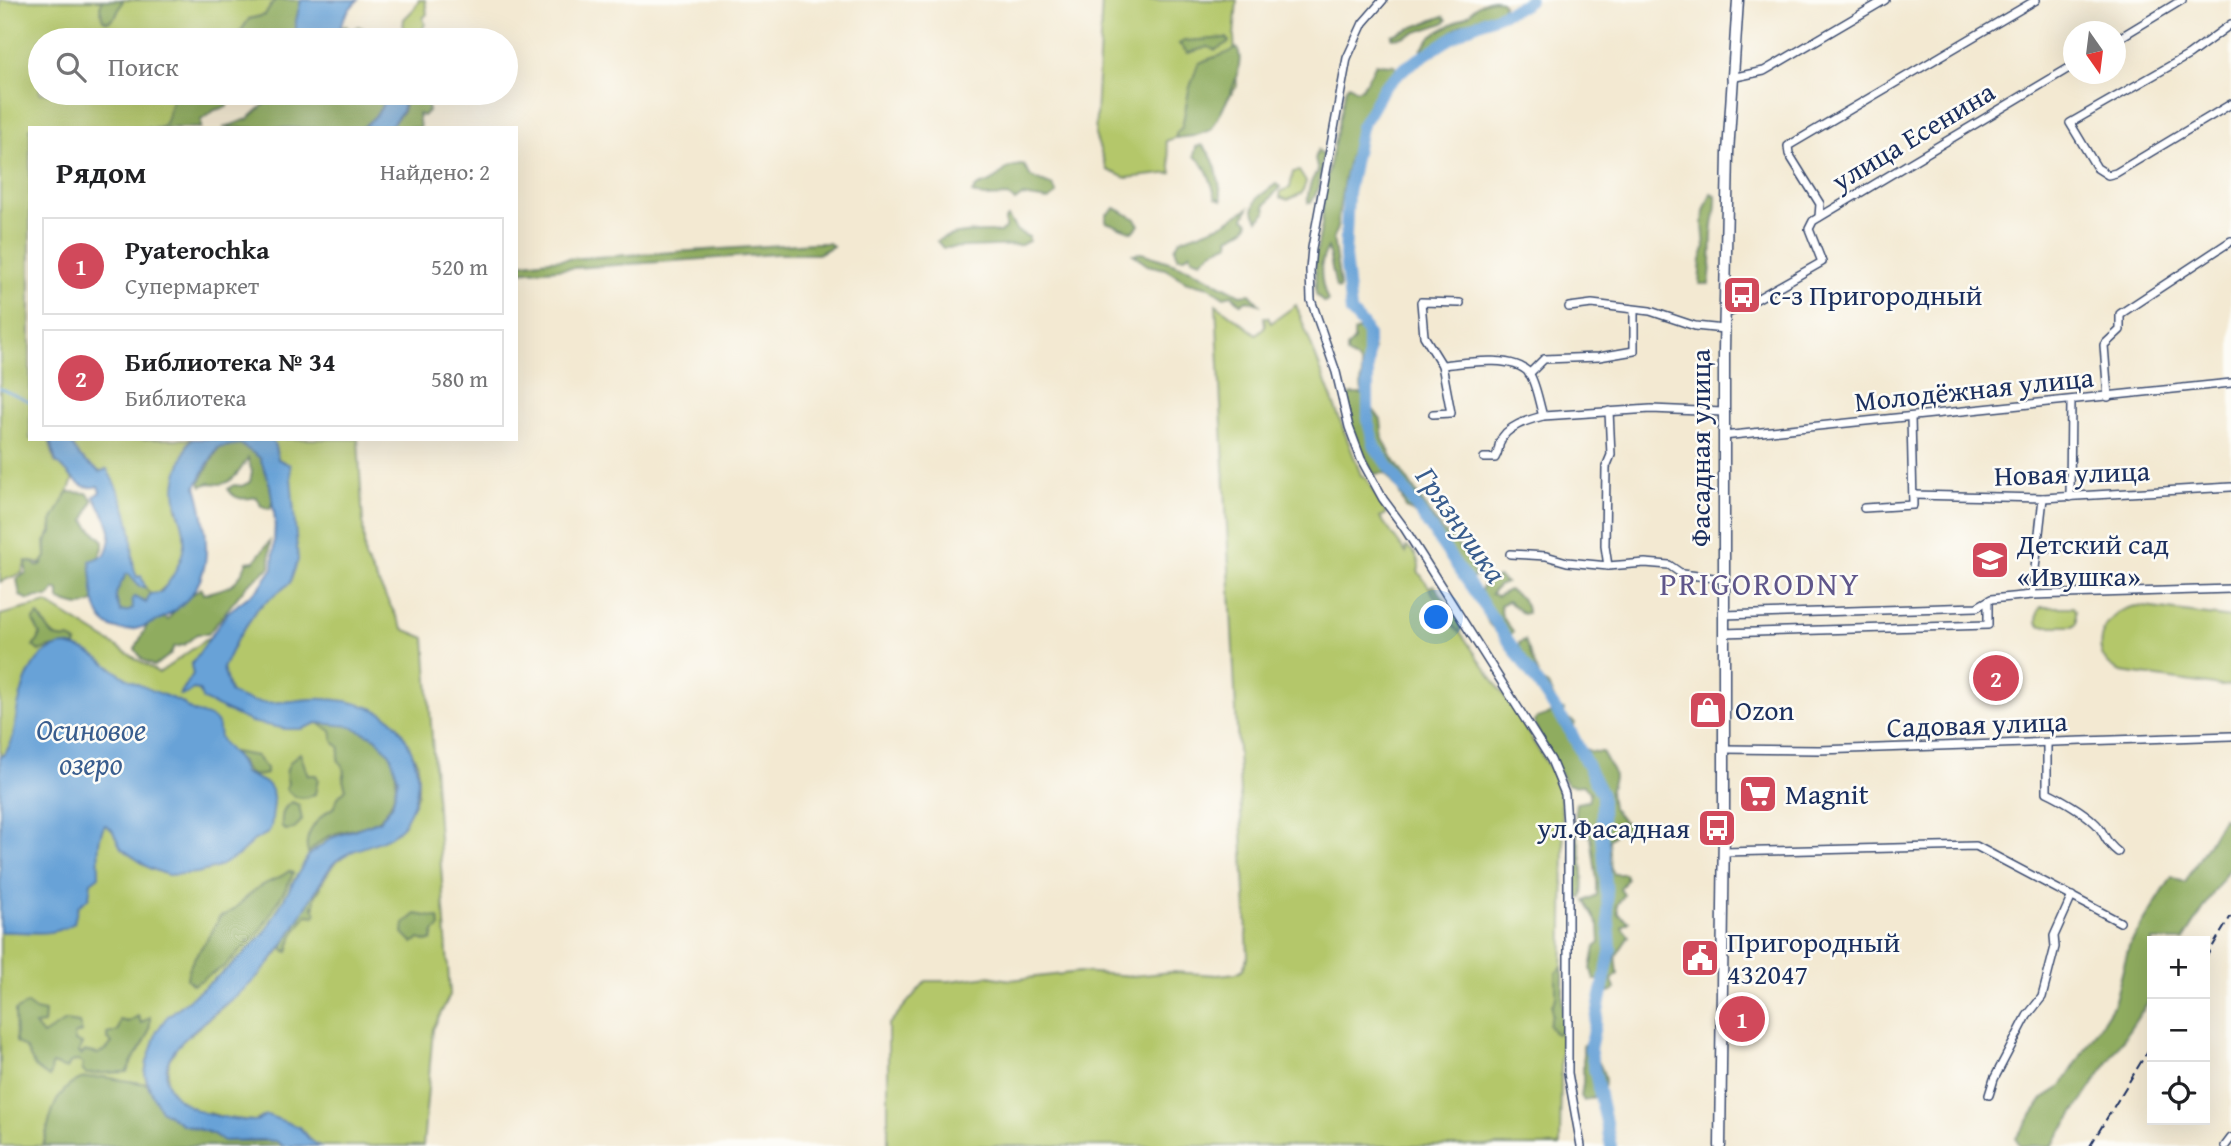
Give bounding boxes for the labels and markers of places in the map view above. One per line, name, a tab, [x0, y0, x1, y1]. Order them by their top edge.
bus stop icon: с-з Пригородный	[1721, 274, 1763, 316]
place label: с-з Пригородный	[1769, 274, 1982, 315]
place label: Детский сад «Ивушка»	[2016, 523, 2169, 596]
school or university icon: Детский сад «Ивушка»	[1969, 539, 2011, 581]
pin: 2	[1973, 652, 2019, 704]
shop icon: Ozon	[1687, 689, 1729, 731]
place label: Ozon	[1735, 689, 1795, 730]
supermarket icon: Magnit	[1737, 773, 1779, 815]
place label: Magnit	[1785, 773, 1869, 814]
place label: ул.Фасадная	[1536, 807, 1690, 848]
bus stop icon: ул.Фасадная	[1696, 807, 1738, 849]
place label: Пригородный 432047	[1727, 921, 1900, 994]
public building icon: Пригородный 432047	[1679, 937, 1721, 979]
pin: 1	[1719, 993, 1765, 1045]

